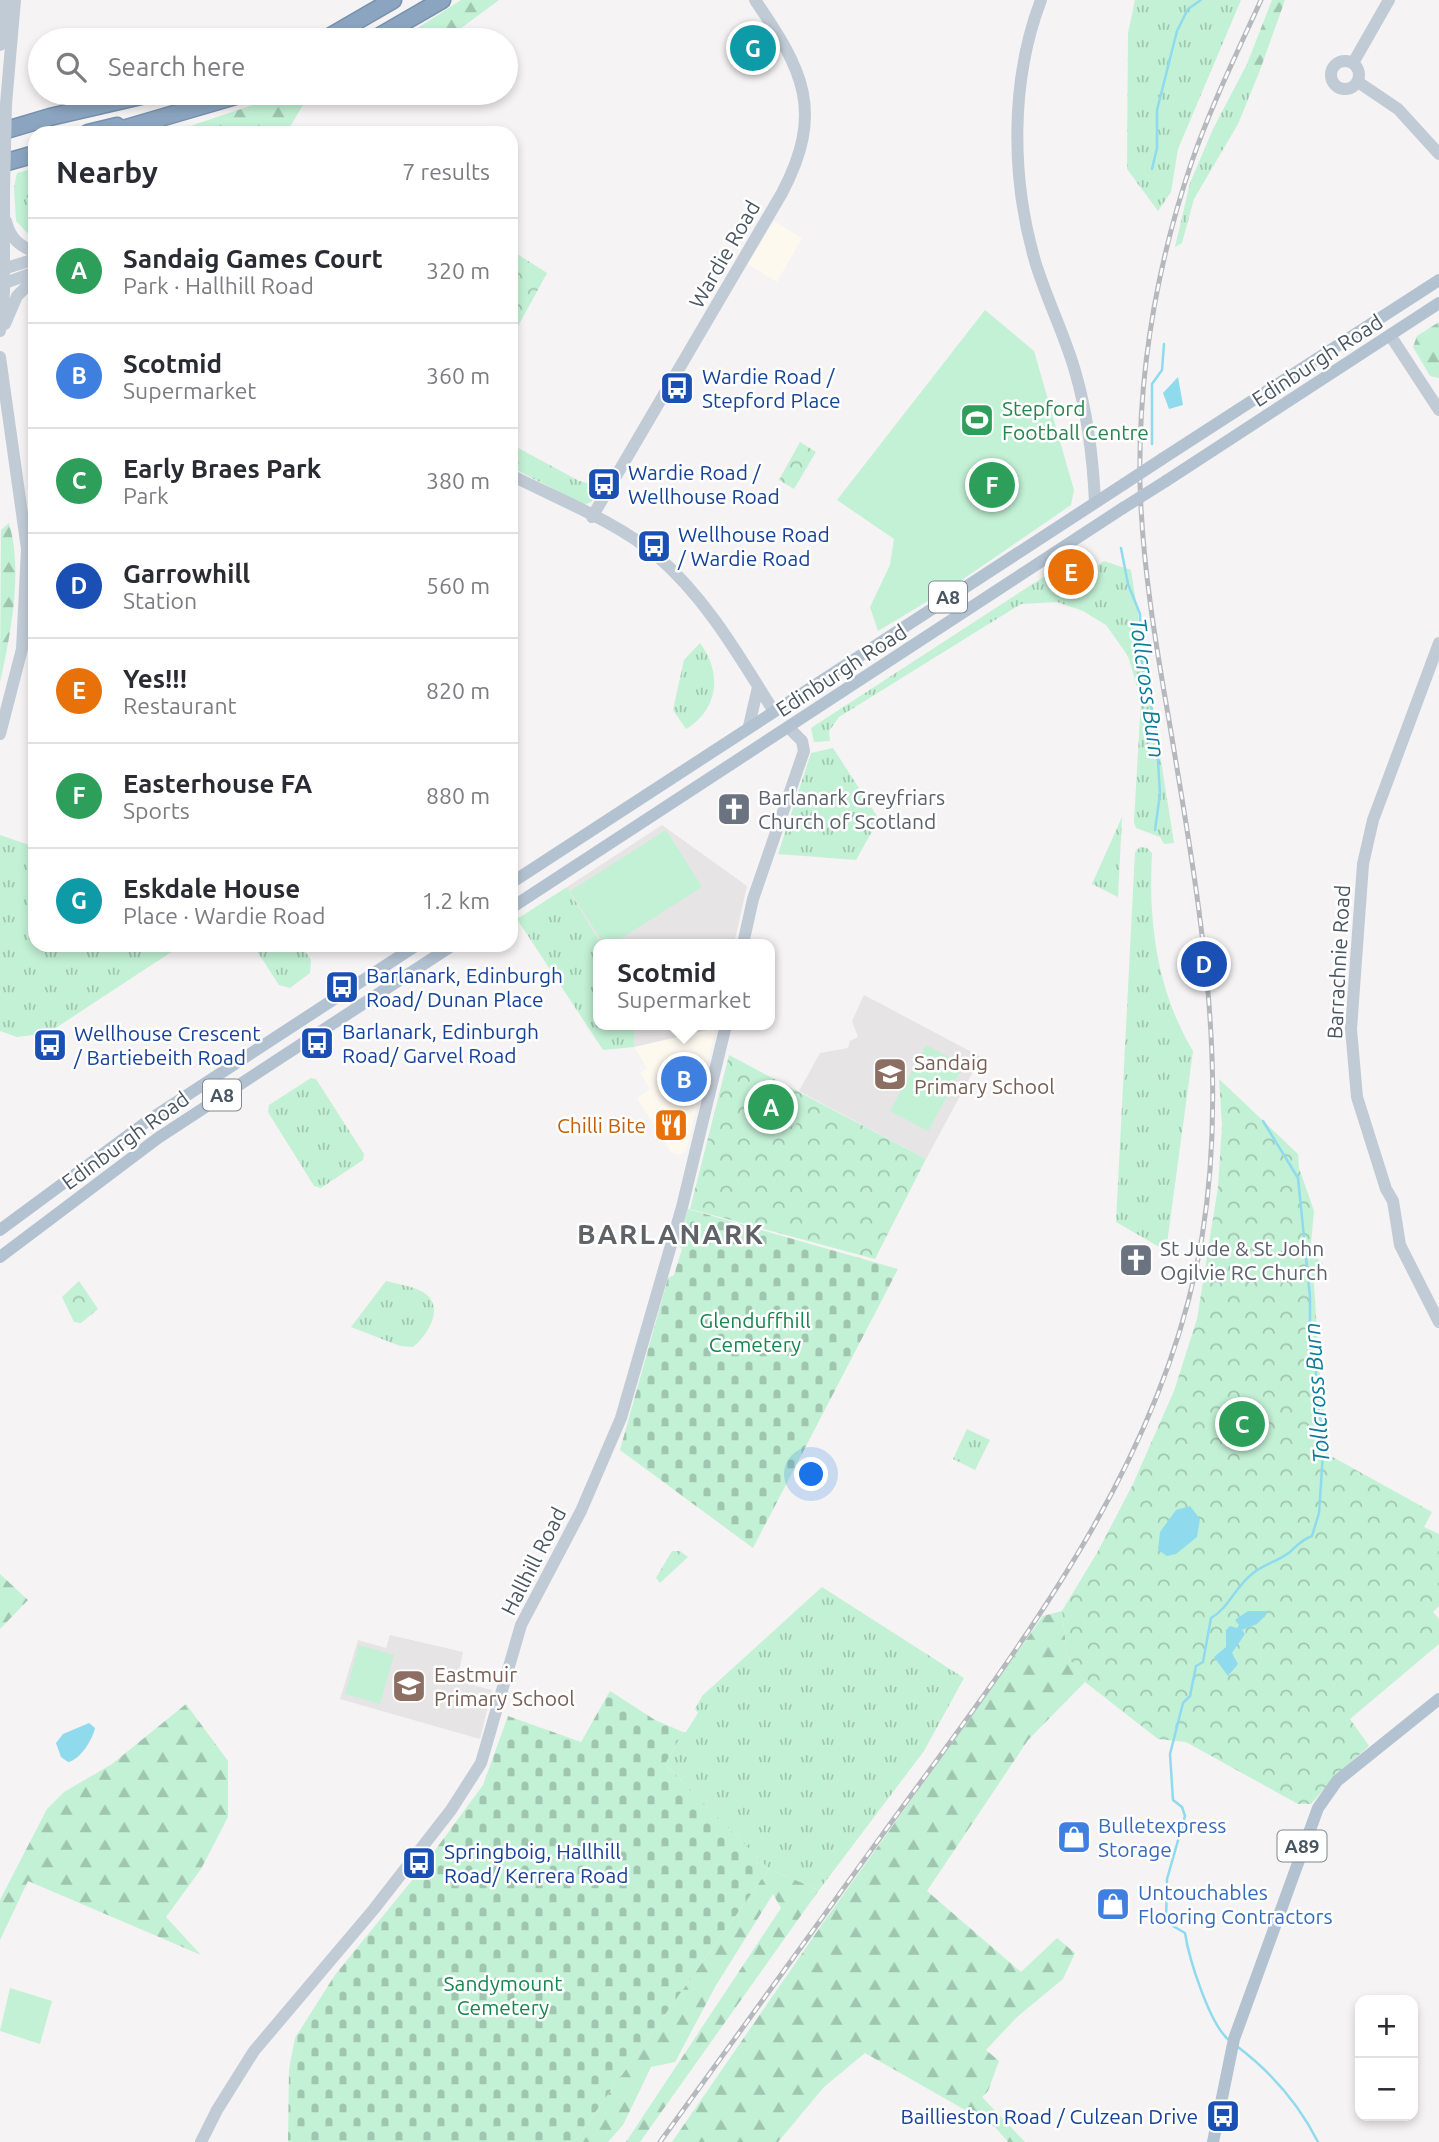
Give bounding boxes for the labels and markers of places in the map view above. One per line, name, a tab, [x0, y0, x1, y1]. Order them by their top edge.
pin: G	[730, 22, 776, 74]
place label: Wardie Road / Stepford Place	[702, 364, 841, 412]
bus stop icon: Wardie Road / Stepford Place	[658, 369, 696, 407]
place label: Stepford Football Centre	[1002, 396, 1149, 444]
sports icon: Stepford Football Centre	[958, 401, 996, 439]
pin: F	[969, 459, 1015, 511]
place label: Wardie Road / Wellhouse Road	[628, 460, 780, 508]
bus stop icon: Wardie Road / Wellhouse Road	[585, 465, 623, 503]
place label: Wellhouse Road / Wardie Road	[677, 522, 830, 570]
bus stop icon: Wellhouse Road / Wardie Road	[635, 527, 673, 565]
pin: E	[1048, 546, 1094, 598]
place label: Barlanark Greyfriars Church of Scotland	[758, 785, 945, 833]
church icon: Barlanark Greyfriars Church of Scotland	[715, 790, 753, 828]
pin: D	[1181, 938, 1227, 990]
place label: Barlanark, Edinburgh Road/ Dunan Place	[366, 963, 563, 1011]
bus stop icon: Barlanark, Edinburgh Road/ Dunan Place	[323, 968, 361, 1006]
place label: Barlanark, Edinburgh Road/ Garvel Road	[342, 1019, 539, 1067]
place label: Wellhouse Crescent / Bartiebeith Road	[73, 1021, 261, 1069]
bus stop icon: Barlanark, Edinburgh Road/ Garvel Road	[298, 1024, 336, 1062]
bus stop icon: Wellhouse Crescent / Bartiebeith Road	[31, 1026, 69, 1064]
place label: Sandaig Primary School	[914, 1050, 1055, 1098]
pin: B	[661, 1053, 707, 1105]
school or university icon: Sandaig Primary School	[871, 1055, 909, 1093]
pin: A	[748, 1081, 794, 1133]
restaurant icon: Chilli Bite	[652, 1106, 690, 1144]
place label: Chilli Bite	[557, 1113, 646, 1137]
place label: St Jude & St John Ogilvie RC Church	[1160, 1236, 1328, 1284]
church icon: St Jude & St John Ogilvie RC Church	[1117, 1241, 1155, 1279]
pin: C	[1219, 1398, 1265, 1450]
place label: Eastmuir Primary School	[434, 1662, 575, 1710]
school or university icon: Eastmuir Primary School	[390, 1667, 428, 1705]
place label: Bulletexpress Storage	[1098, 1813, 1226, 1861]
shop icon: Bulletexpress Storage	[1055, 1818, 1093, 1856]
place label: Springboig, Hallhill Road/ Kerrera Road	[444, 1839, 628, 1887]
bus stop icon: Springboig, Hallhill Road/ Kerrera Road	[400, 1844, 438, 1882]
place label: Untouchables Flooring Contractors	[1138, 1880, 1333, 1928]
shop icon: Untouchables Flooring Contractors	[1094, 1885, 1132, 1923]
bus stop icon: Baillieston Road / Culzean Drive	[1204, 2097, 1242, 2135]
place label: Baillieston Road / Culzean Drive	[900, 2104, 1198, 2128]

